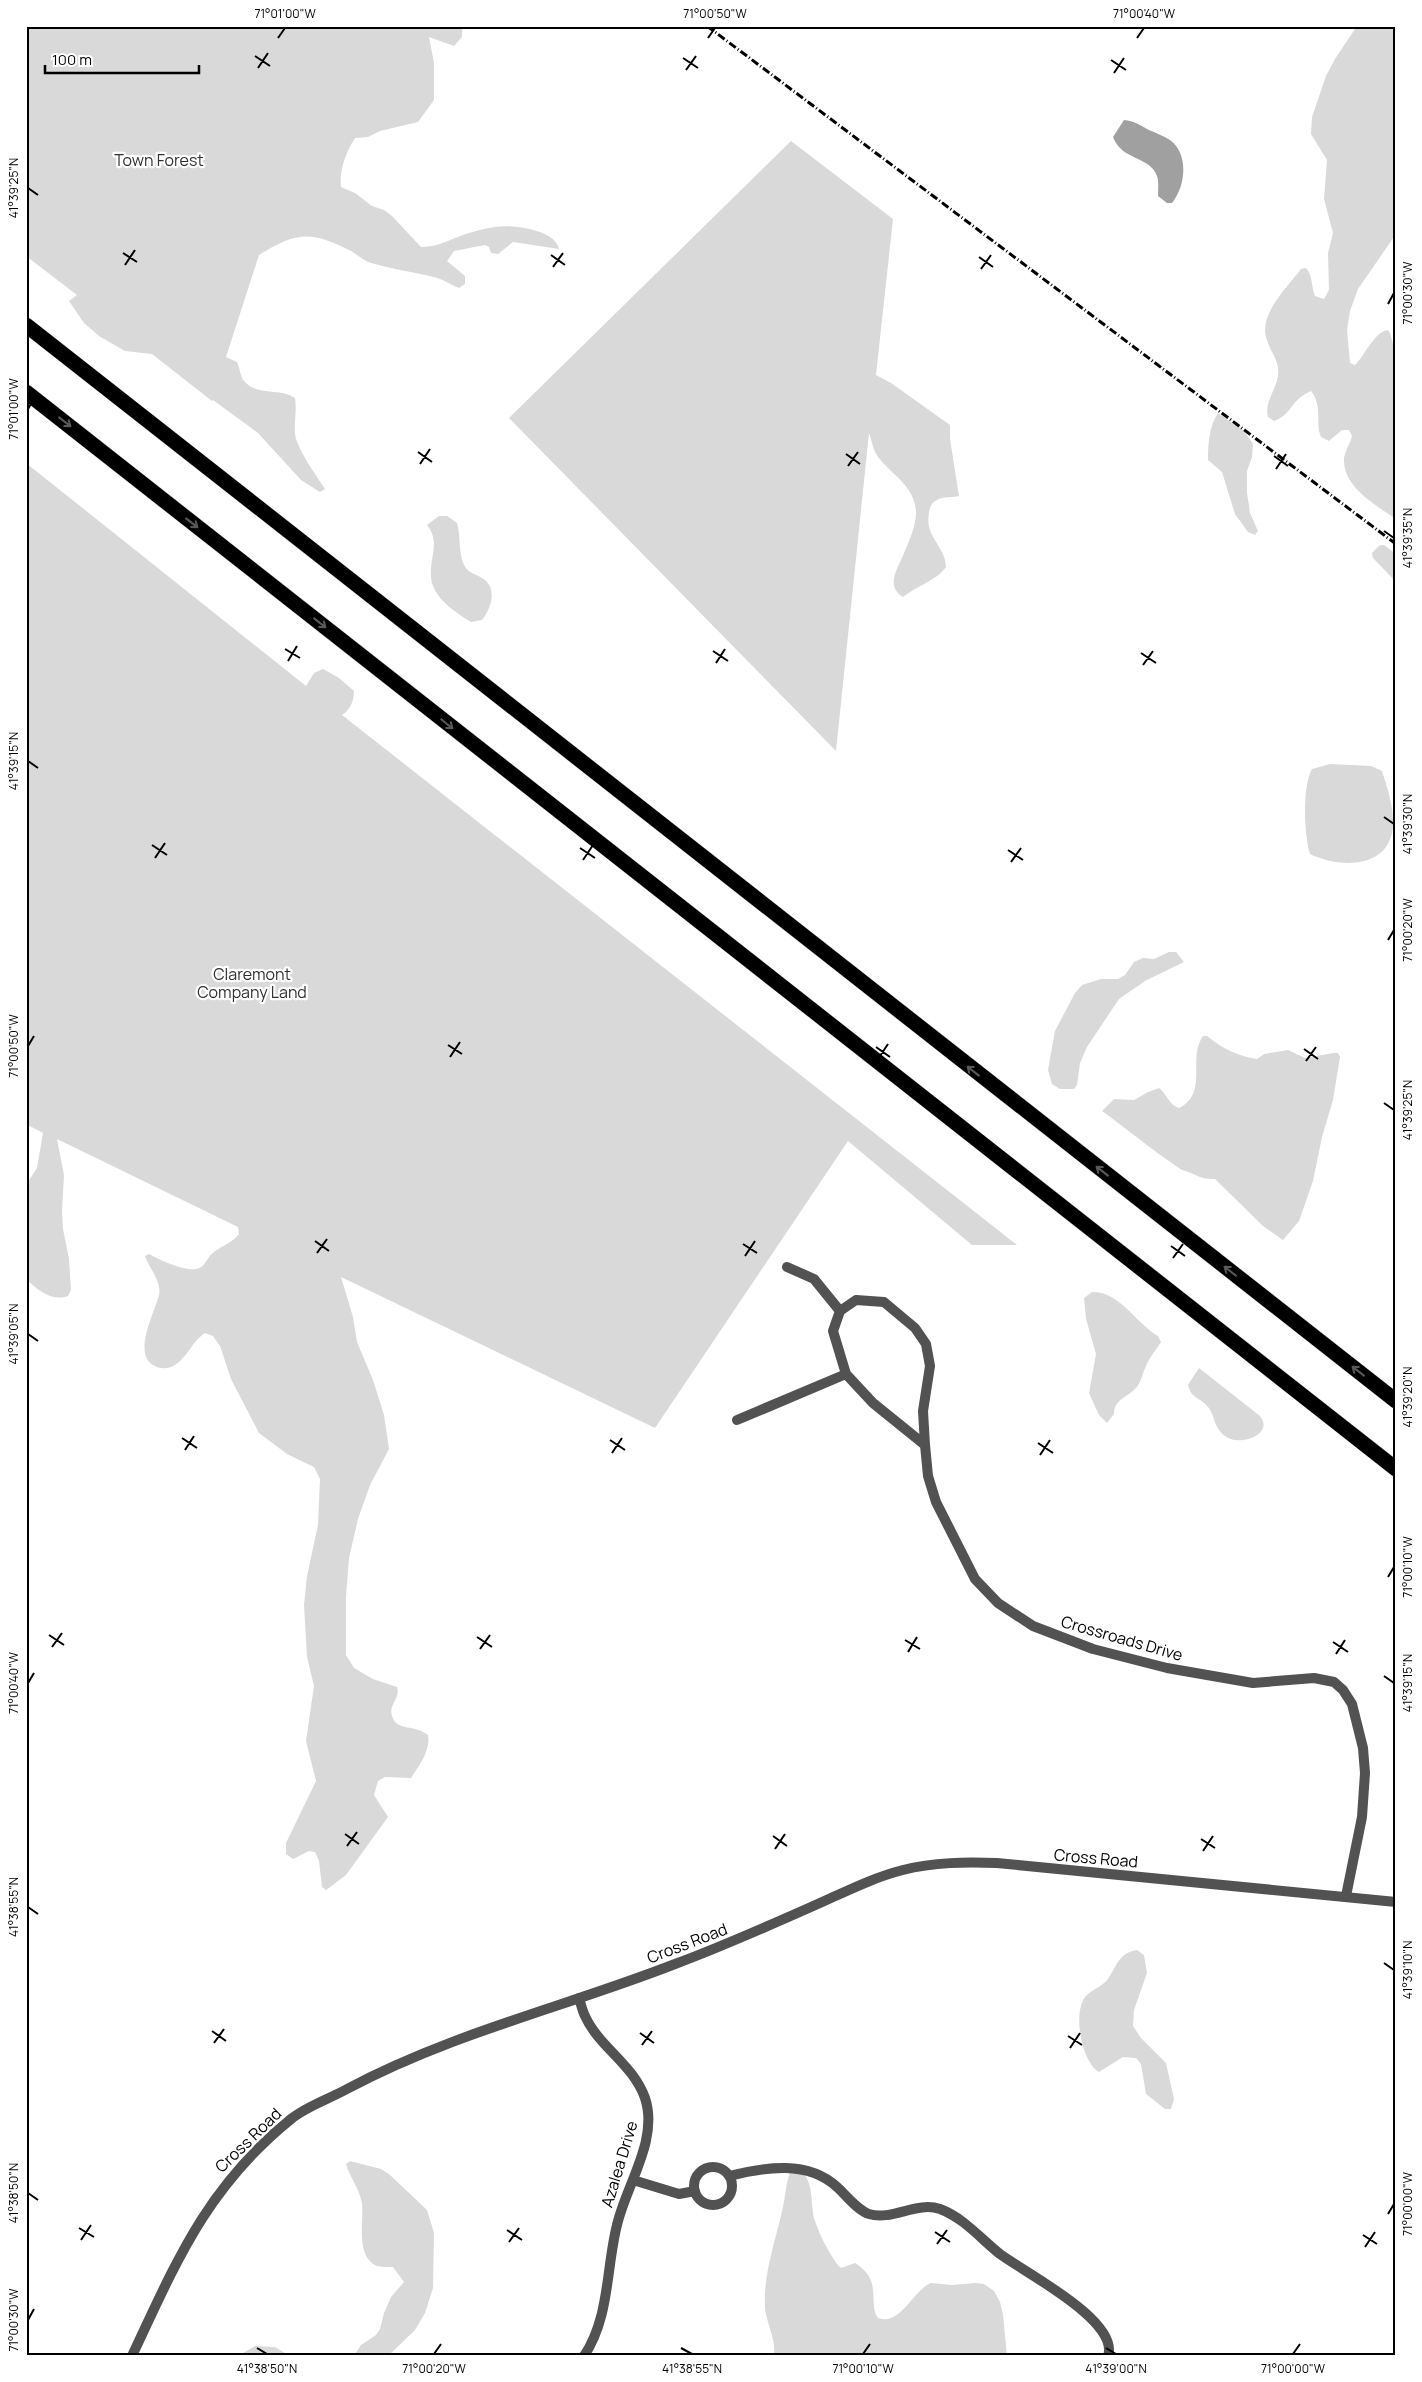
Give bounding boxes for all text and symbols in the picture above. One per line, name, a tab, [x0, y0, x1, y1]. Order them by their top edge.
text: 71°01'00"W	[254, 5, 316, 22]
text: 71°00'50"W	[683, 5, 748, 22]
text: 71°00'40"W	[1113, 5, 1176, 22]
scale bar	[45, 42, 199, 74]
text: 100 m	[52, 49, 92, 70]
park label: Town Forest	[114, 149, 204, 171]
text: 41°39'25"N	[5, 158, 22, 218]
text: 71°00'30"W	[1399, 261, 1416, 325]
text: 71°01'00"W	[5, 378, 22, 440]
one-way arrow	[58, 417, 72, 427]
text: 41°39'35"N	[1399, 508, 1416, 568]
one-way arrow	[185, 517, 198, 528]
one-way arrow	[313, 618, 327, 628]
one-way arrow	[441, 718, 454, 729]
text: 41°39'15"N	[5, 732, 22, 790]
text: 41°39'30"N	[1399, 794, 1416, 854]
text: 71°00'20"W	[1399, 898, 1416, 962]
park label: Claremont Company Land	[197, 963, 307, 1003]
text: 71°00'50"W	[5, 1013, 22, 1078]
one-way arrow	[967, 1065, 980, 1076]
text: 41°39'25"N	[1399, 1080, 1416, 1140]
one-way arrow	[1096, 1165, 1109, 1176]
one-way arrow	[1224, 1265, 1237, 1276]
text: 41°39'05"N	[5, 1304, 22, 1364]
one-way arrow	[1351, 1366, 1364, 1377]
text: 41°39'20"N	[1399, 1367, 1416, 1427]
text: 71°00'10"W	[1399, 1536, 1416, 1598]
street label: Crossroads Drive	[1059, 1610, 1185, 1666]
text: 71°00'40"W	[5, 1651, 22, 1714]
text: 41°39'15"N	[1399, 1654, 1416, 1712]
street label: Cross Road	[1053, 1843, 1139, 1873]
text: 41°38'55"N	[5, 1877, 22, 1937]
street label: Cross Road	[644, 1918, 730, 1968]
text: 41°39'10"N	[1399, 1941, 1416, 1999]
street label: Cross Road	[210, 2103, 286, 2177]
street label: Azalea Drive	[595, 2118, 643, 2210]
text: 41°38'50"N	[5, 2163, 22, 2223]
text: 71°00'00"W	[1399, 2171, 1416, 2236]
text: 71°00'30"W	[5, 2288, 22, 2352]
text: 41°38'50"N	[237, 2360, 297, 2377]
text: 71°00'20"W	[402, 2360, 466, 2377]
text: 41°38'55"N	[662, 2360, 722, 2377]
text: 71°00'10"W	[832, 2360, 894, 2377]
text: 41°39'00"N	[1085, 2360, 1147, 2377]
text: 71°00'00"W	[1261, 2360, 1326, 2377]

